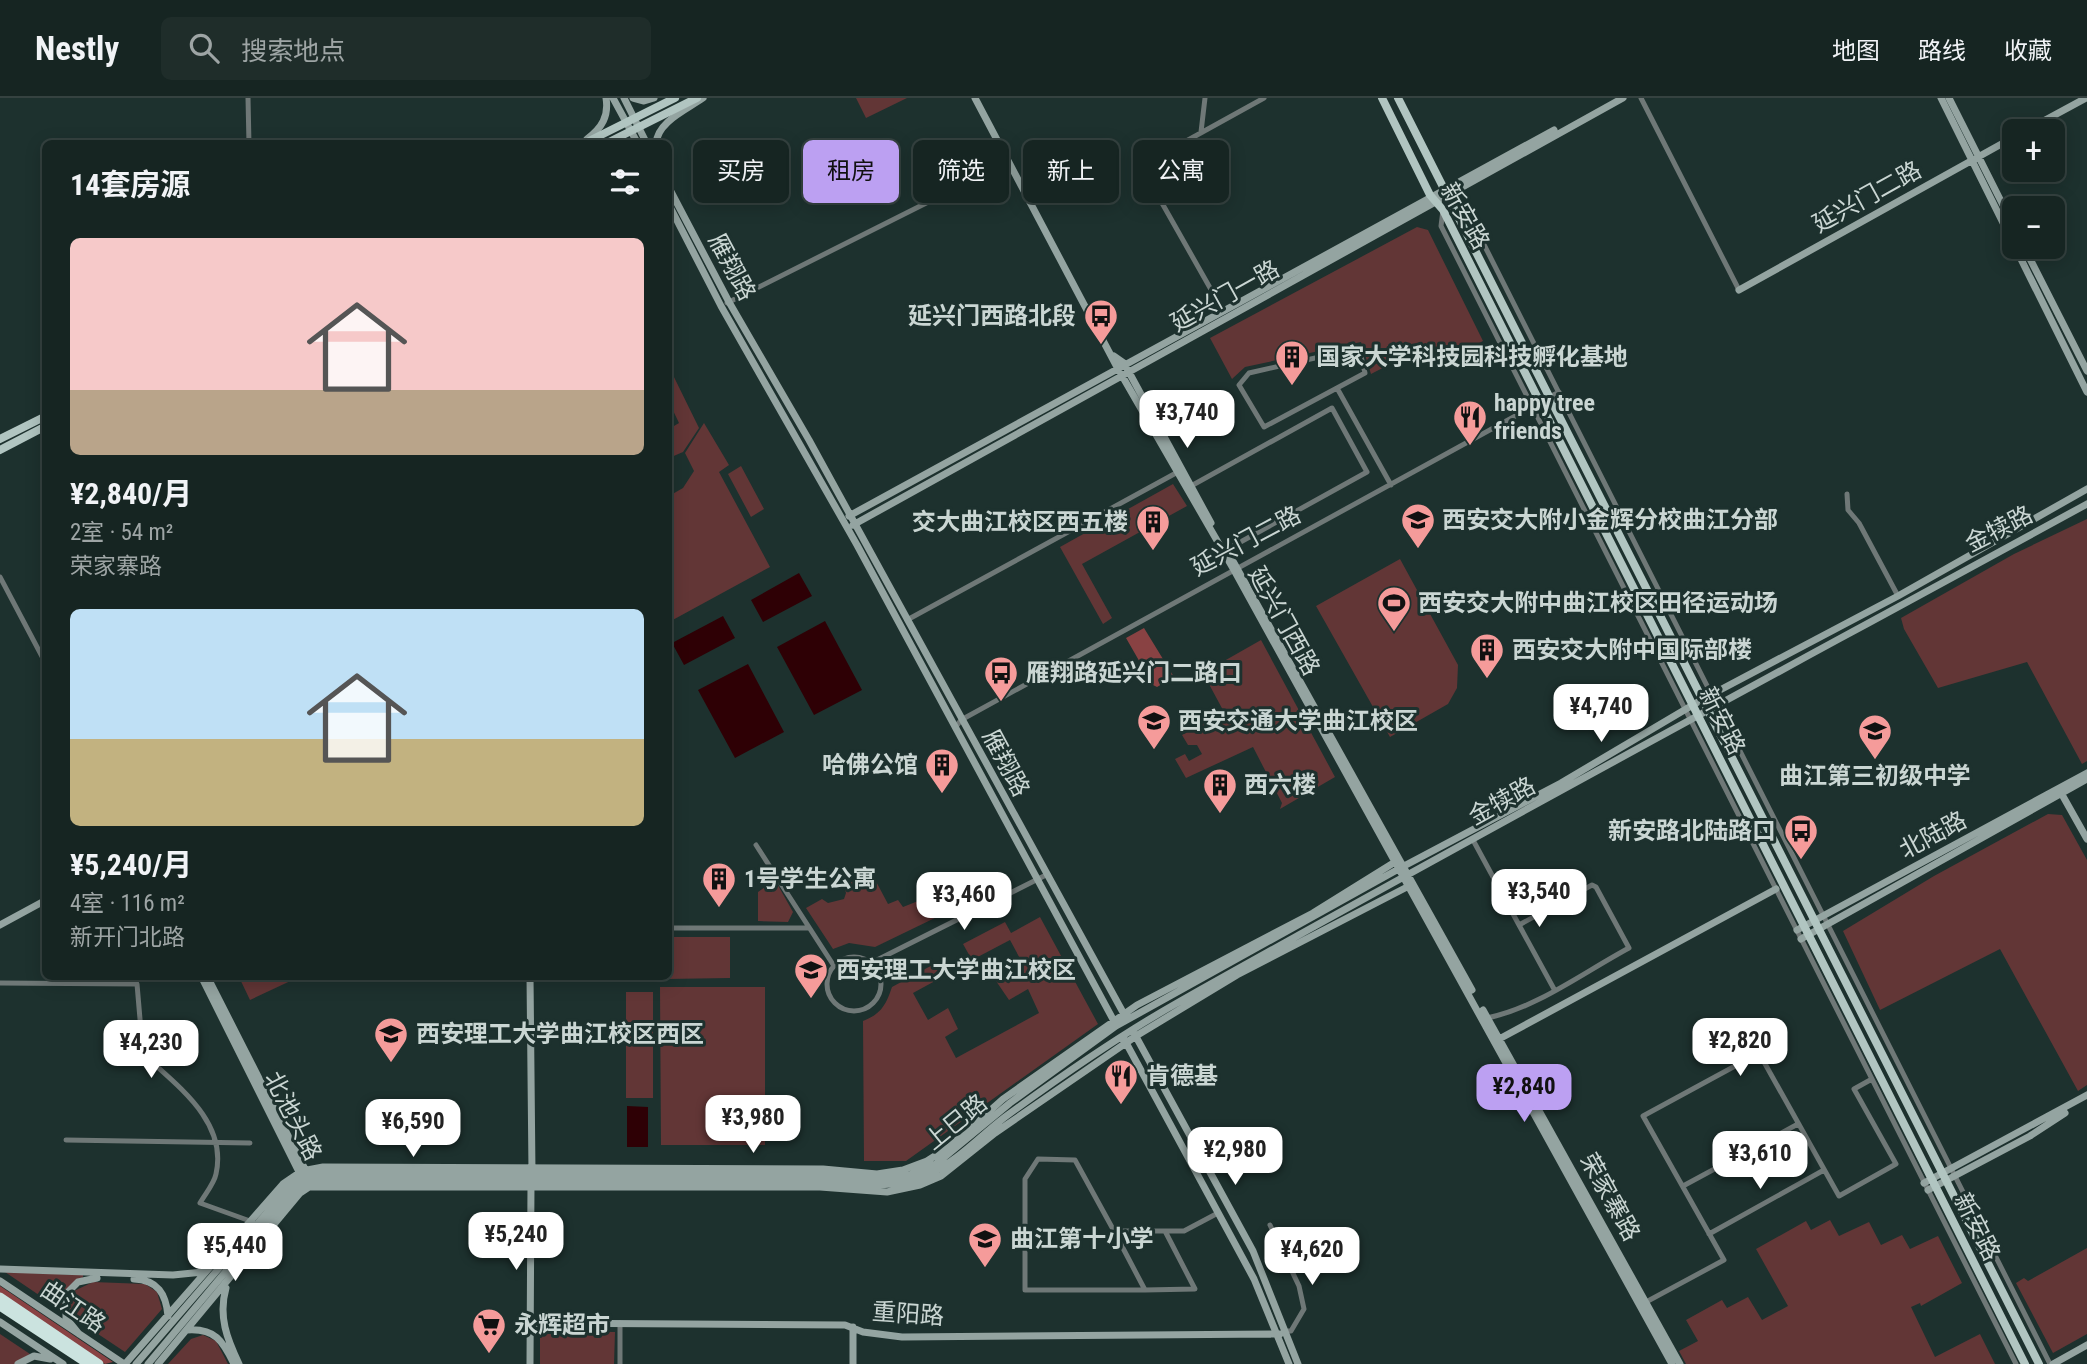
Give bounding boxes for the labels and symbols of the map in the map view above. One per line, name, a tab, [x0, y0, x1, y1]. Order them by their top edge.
street label: 延兴门二路	[1808, 156, 1926, 238]
street label: 新安路	[1435, 178, 1495, 254]
street label: 雁翔路	[703, 229, 761, 305]
street label: 延兴门一路	[1166, 255, 1284, 337]
bus stop icon: 延兴门西路北段	[1082, 297, 1120, 346]
place label: 延兴门西路北段	[908, 302, 1076, 330]
building icon: 国家大学科技园科技孵化基地	[1273, 338, 1311, 387]
place label: 国家大学科技园科技孵化基地	[1316, 343, 1628, 371]
place label: happy tree friends	[1494, 389, 1595, 445]
pin: ¥3,740	[1130, 390, 1244, 450]
restaurant icon: happy tree friends	[1451, 398, 1489, 447]
street label: 延兴门二路	[1186, 500, 1306, 582]
street label: 金犊路	[1961, 500, 2037, 558]
school or university icon: 西安交大附小金辉分校曲江分部	[1399, 501, 1437, 550]
building icon: 交大曲江校区西五楼	[1134, 503, 1172, 552]
place label: 西安交大附小金辉分校曲江分部	[1442, 506, 1778, 534]
place label: 交大曲江校区西五楼	[912, 508, 1128, 536]
street label: 延兴门西路	[1243, 562, 1325, 680]
sports icon: 西安交大附中曲江校区田径运动场	[1375, 584, 1413, 633]
place label: 西安交大附中曲江校区田径运动场	[1418, 589, 1778, 617]
building icon: 西安交大附中国际部楼	[1468, 631, 1506, 680]
place label: 西安交大附中国际部楼	[1512, 636, 1752, 664]
bus stop icon: 雁翔路延兴门二路口	[982, 654, 1020, 703]
place label: 雁翔路延兴门二路口	[1026, 659, 1242, 687]
street label: 新安路	[1693, 683, 1751, 759]
pin: ¥4,740	[1544, 684, 1658, 744]
school or university icon: 西安交通大学曲江校区	[1135, 702, 1173, 751]
place label: 西安交通大学曲江校区	[1178, 707, 1418, 735]
school or university icon: 曲江第三初级中学	[1856, 712, 1894, 761]
street label: 雁翔路	[977, 725, 1035, 801]
building icon: 哈佛公馆	[923, 746, 961, 795]
place label: 哈佛公馆	[822, 751, 918, 779]
place label: 曲江第三初级中学	[1779, 762, 1971, 790]
building icon: 西六楼	[1201, 766, 1239, 815]
place label: 西六楼	[1244, 771, 1316, 799]
street label: 金犊路	[1464, 771, 1540, 831]
street label: 北陆路	[1895, 806, 1971, 864]
bus stop icon: 新安路北陆路口	[1782, 812, 1820, 861]
place label: 新安路北陆路口	[1608, 817, 1776, 845]
building icon: 1号学生公寓	[700, 860, 738, 909]
place label: 1号学生公寓	[744, 865, 876, 893]
pin: ¥3,540	[1482, 870, 1596, 929]
pin: ¥3,460	[907, 872, 1021, 932]
school or university icon: 西安理工大学曲江校区	[792, 951, 830, 1000]
place label: 西安理工大学曲江校区	[836, 956, 1076, 984]
school or university icon: 西安理工大学曲江校区西区	[372, 1015, 410, 1064]
pin: ¥2,820	[1683, 1018, 1797, 1078]
pin: ¥4,230	[94, 1020, 208, 1080]
place label: 西安理工大学曲江校区西区	[416, 1020, 704, 1048]
restaurant icon: 肯德基	[1102, 1057, 1140, 1106]
place label: 肯德基	[1146, 1062, 1218, 1090]
pin: ¥2,840	[1467, 1065, 1581, 1124]
street label: 北池头路	[259, 1067, 327, 1165]
street label: 上巳路	[919, 1088, 993, 1156]
pin: ¥3,980	[696, 1096, 810, 1155]
pin: ¥6,590	[356, 1100, 470, 1159]
pin: ¥2,980	[1178, 1128, 1292, 1187]
pin: ¥3,610	[1703, 1132, 1817, 1191]
street label: 荣家寨路	[1574, 1148, 1646, 1246]
street label: 新安路	[1948, 1189, 2006, 1265]
pin: ¥5,240	[459, 1212, 573, 1272]
school or university icon: 曲江第十小学	[966, 1220, 1004, 1269]
pin: ¥5,440	[178, 1224, 292, 1283]
place label: 曲江第十小学	[1010, 1225, 1154, 1253]
pin: ¥4,620	[1255, 1228, 1369, 1287]
street label: 曲江路	[35, 1275, 111, 1339]
street label: 重阳路	[871, 1298, 945, 1330]
supermarket icon: 永辉超市	[470, 1306, 508, 1355]
place label: 永辉超市	[514, 1311, 610, 1339]

